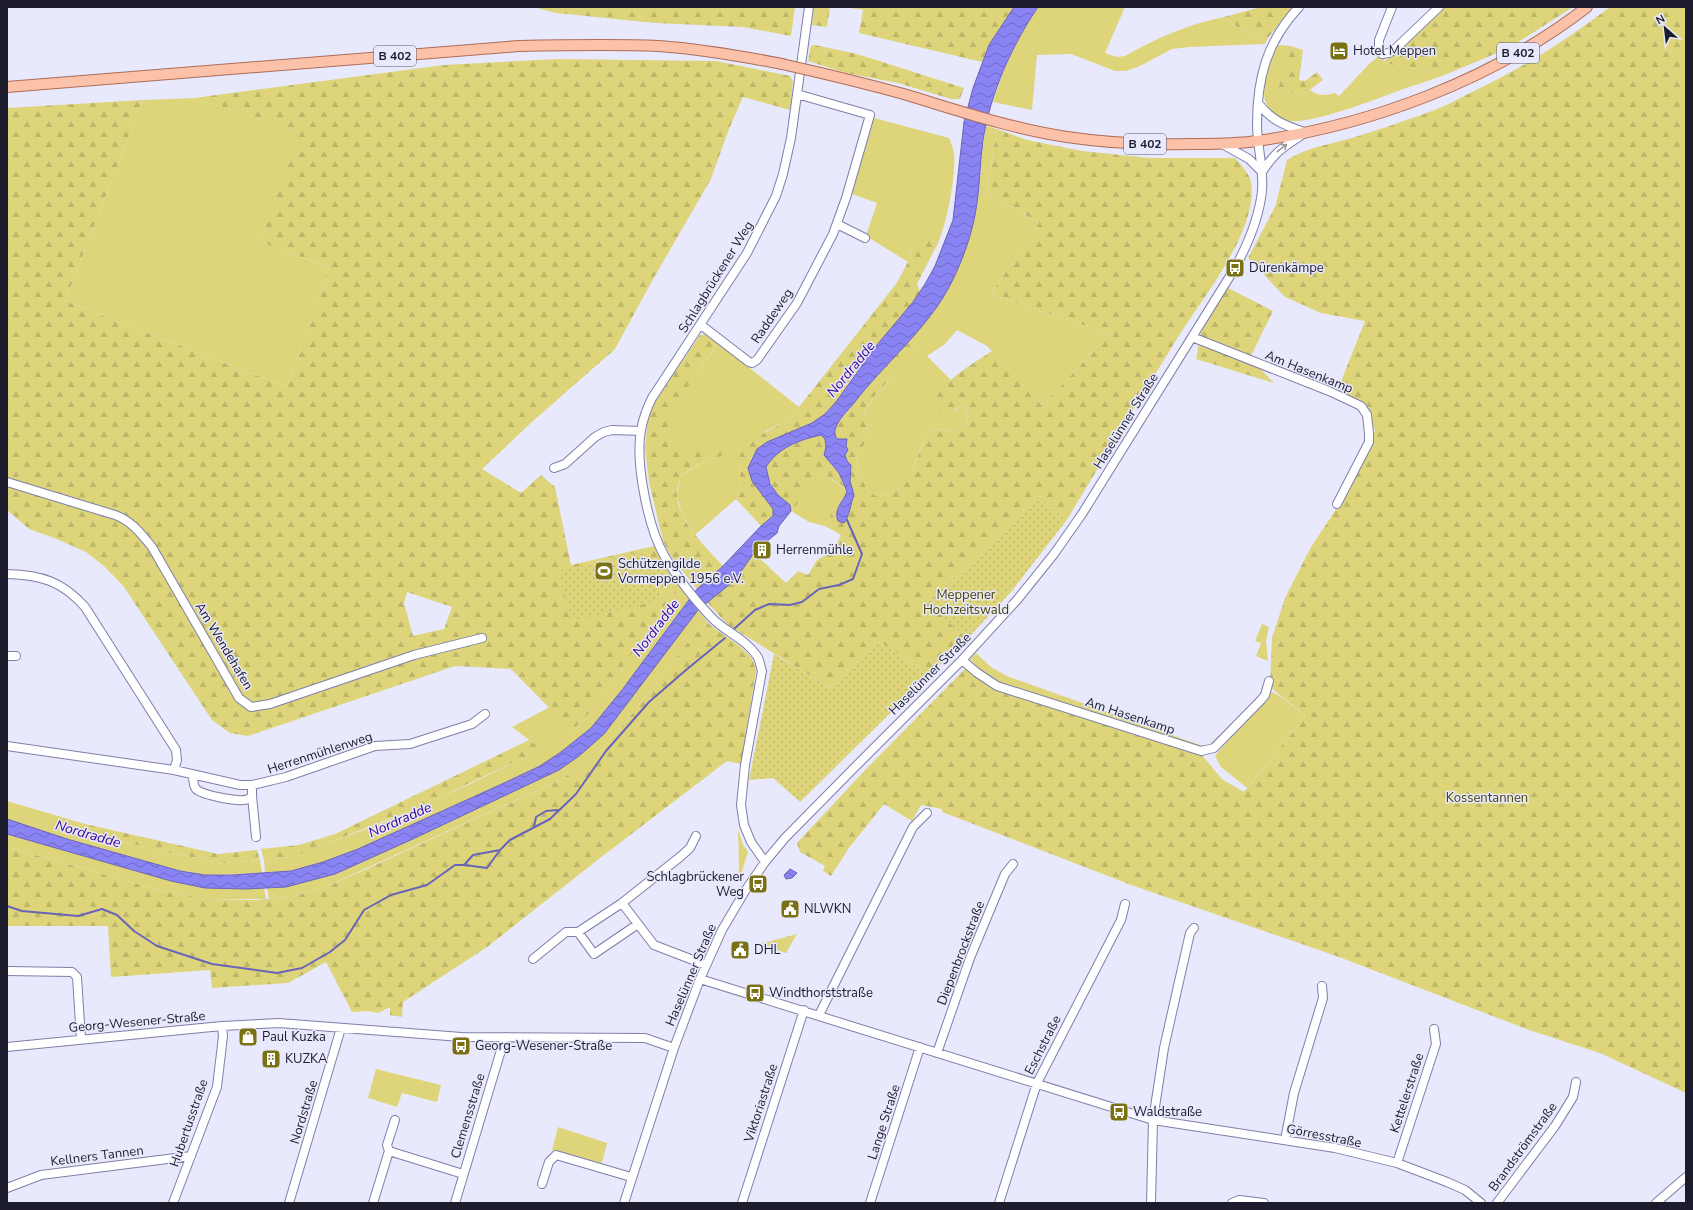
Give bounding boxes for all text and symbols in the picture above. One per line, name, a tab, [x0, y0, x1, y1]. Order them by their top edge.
north arrow	[1645, 8, 1685, 48]
text: N	[1653, 11, 1668, 28]
hotel icon: Hotel Meppen	[1328, 40, 1350, 62]
place label: Hotel Meppen	[1353, 42, 1436, 60]
road number: B 402	[1497, 43, 1539, 63]
road number: B 402	[374, 46, 416, 66]
road number: B 402	[1124, 134, 1166, 154]
one-way arrow	[1276, 144, 1287, 153]
street label: Schlagbrückener Weg	[674, 218, 758, 336]
bus stop icon: Dürenkämpe	[1224, 257, 1246, 279]
place label: Dürenkämpe	[1249, 259, 1324, 277]
street label: Raddeweg	[747, 285, 797, 347]
water label: Nordradde	[822, 336, 880, 401]
street label: Am Hasenkamp	[1262, 346, 1356, 398]
street label: Haselünner Straße	[1089, 370, 1163, 472]
building icon: Herrenmühle	[751, 539, 773, 561]
place label: Herrenmühle	[776, 541, 853, 559]
place label: Schützengilde Vormeppen 1956 e.V.	[617, 555, 744, 588]
sports icon: Schützengilde Vormeppen 1956 e.V.	[593, 560, 615, 582]
park label: Meppener Hochzeitswald	[923, 586, 1009, 619]
water label: Nordradde	[628, 595, 684, 661]
street label: Am Wendehafen	[191, 599, 257, 693]
street label: Haselünner Straße	[885, 629, 975, 719]
street label: Am Hasenkamp	[1083, 693, 1177, 739]
street label: Herrenmühlenweg	[265, 728, 375, 778]
park label: Kossentannen	[1446, 789, 1528, 807]
water label: Nordradde	[365, 797, 435, 842]
water label: Nordradde	[53, 816, 124, 853]
place label: Schlagbrückener Weg	[646, 868, 744, 901]
bus stop icon: Schlagbrückener Weg	[747, 873, 769, 895]
public building icon: NLWKN	[779, 898, 801, 920]
street label: Diepenbrockstraße	[933, 898, 989, 1008]
place label: NLWKN	[804, 900, 852, 918]
street label: Haselünner Straße	[661, 921, 721, 1029]
public building icon: DHL	[729, 939, 751, 961]
place label: DHL	[754, 941, 781, 959]
bus stop icon: Windthorststraße	[744, 982, 766, 1004]
place label: Windthorststraße	[769, 984, 873, 1002]
street label: Georg-Wesener-Straße	[68, 1007, 206, 1037]
street label: Eschstraße	[1020, 1012, 1066, 1078]
shop icon: Paul Kuzka	[237, 1026, 259, 1048]
place label: Paul Kuzka	[262, 1028, 326, 1046]
bus stop icon: Georg-Wesener-Straße	[450, 1035, 472, 1057]
place label: Georg-Wesener-Straße	[475, 1037, 612, 1055]
building icon: KUZKA	[260, 1048, 282, 1070]
place label: KUZKA	[285, 1050, 328, 1068]
street label: Kettelerstraße	[1386, 1051, 1428, 1135]
street label: Viktoriastraße	[740, 1061, 782, 1146]
street label: Clemensstraße	[446, 1071, 490, 1161]
street label: Hubertusstraße	[166, 1077, 212, 1169]
street label: Nordstraße	[286, 1078, 322, 1146]
street label: Lange Straße	[863, 1082, 905, 1162]
street label: Brandströmstraße	[1485, 1099, 1561, 1195]
bus stop icon: Waldstraße	[1108, 1101, 1130, 1123]
place label: Waldstraße	[1133, 1103, 1202, 1121]
street label: Görresstraße	[1285, 1120, 1363, 1152]
street label: Kellners Tannen	[49, 1141, 145, 1171]

